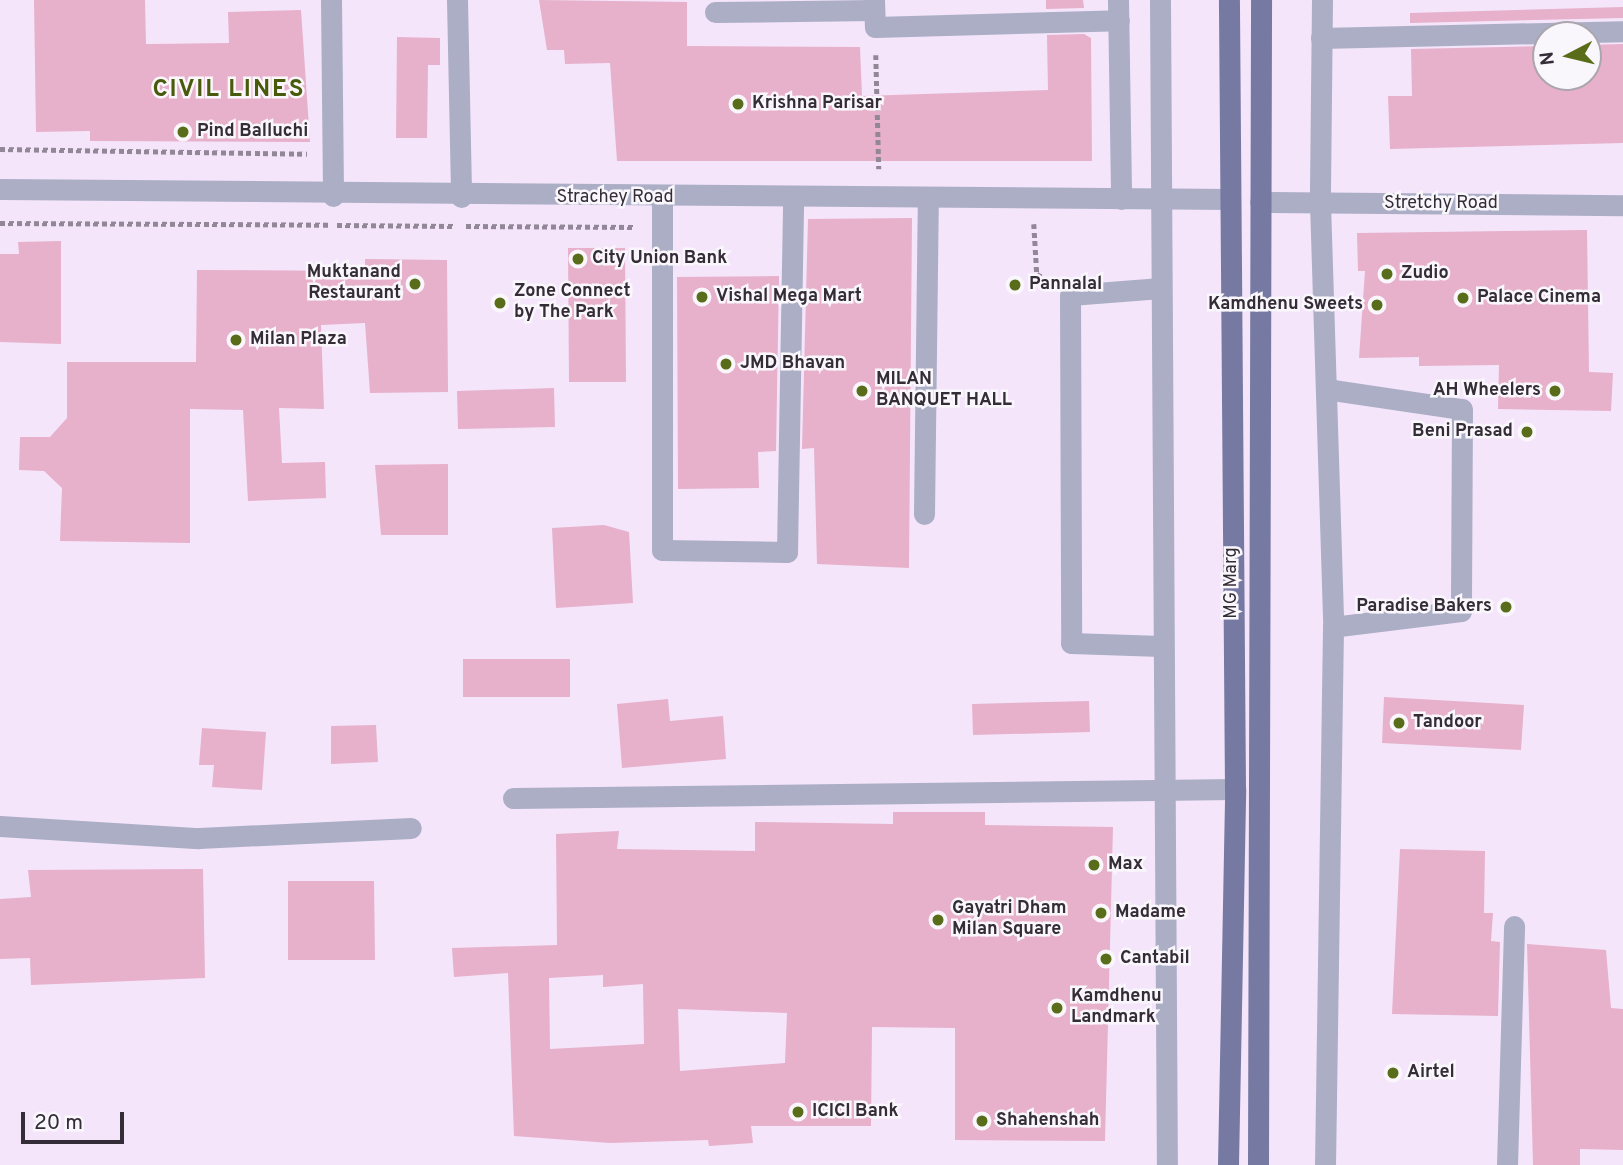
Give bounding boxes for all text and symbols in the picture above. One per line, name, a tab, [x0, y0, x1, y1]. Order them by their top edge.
north arrow	[1532, 21, 1602, 91]
text: N	[1535, 50, 1561, 67]
district label: CIVIL LINES	[154, 77, 304, 105]
place label: Krishna Parisar	[752, 93, 882, 115]
marker: Krishna Parisar	[730, 96, 746, 112]
place label: Pind Balluchi	[197, 121, 308, 143]
marker: Pind Balluchi	[175, 124, 191, 140]
street label: Strachey Road	[556, 187, 674, 209]
street label: Stretchy Road	[1384, 193, 1498, 215]
place label: City Union Bank	[592, 248, 727, 270]
marker: City Union Bank	[570, 251, 586, 267]
place label: Muktanand Restaurant	[307, 263, 401, 306]
place label: Zudio	[1401, 263, 1449, 285]
marker: Zudio	[1379, 266, 1395, 282]
place label: Pannalal	[1029, 274, 1102, 296]
marker: Muktanand Restaurant	[407, 276, 423, 292]
marker: Pannalal	[1007, 277, 1023, 293]
place label: Zone Connect by The Park	[514, 282, 630, 324]
place label: Vishal Mega Mart	[716, 286, 862, 308]
place label: Palace Cinema	[1477, 287, 1601, 309]
marker: Vishal Mega Mart	[694, 289, 710, 305]
marker: Palace Cinema	[1455, 290, 1471, 306]
place label: Kamdhenu Sweets	[1208, 294, 1363, 316]
marker: Zone Connect by The Park	[492, 295, 508, 311]
marker: Kamdhenu Sweets	[1369, 297, 1385, 313]
place label: Milan Plaza	[250, 329, 347, 351]
marker: Milan Plaza	[228, 332, 244, 348]
place label: JMD Bhavan	[740, 353, 845, 375]
marker: JMD Bhavan	[718, 356, 734, 372]
place label: MILAN BANQUET HALL	[876, 370, 1012, 412]
place label: AH Wheelers	[1433, 380, 1541, 402]
marker: MILAN BANQUET HALL	[854, 383, 870, 399]
marker: AH Wheelers	[1547, 383, 1563, 399]
place label: Beni Prasad	[1412, 421, 1513, 443]
marker: Beni Prasad	[1519, 424, 1535, 440]
street label: MG Marg	[1221, 547, 1243, 619]
place label: Paradise Bakers	[1356, 596, 1492, 618]
marker: Paradise Bakers	[1498, 599, 1514, 615]
place label: Tandoor	[1413, 712, 1482, 734]
marker: Tandoor	[1391, 715, 1407, 731]
place label: Max	[1108, 854, 1143, 876]
marker: Max	[1086, 857, 1102, 873]
place label: Gayatri Dham Milan Square	[952, 899, 1066, 942]
place label: Madame	[1115, 902, 1186, 924]
marker: Madame	[1093, 905, 1109, 921]
marker: Gayatri Dham Milan Square	[930, 912, 946, 928]
place label: Cantabil	[1120, 948, 1190, 970]
marker: Cantabil	[1098, 951, 1114, 967]
place label: Kamdhenu Landmark	[1071, 987, 1162, 1030]
marker: Kamdhenu Landmark	[1049, 1000, 1065, 1016]
place label: Airtel	[1407, 1062, 1455, 1084]
marker: Airtel	[1385, 1065, 1401, 1081]
scale bar	[24, 1098, 128, 1142]
place label: ICICI Bank	[812, 1101, 899, 1123]
marker: ICICI Bank	[790, 1104, 806, 1120]
text: 20 m	[34, 1110, 83, 1137]
place label: Shahenshah	[996, 1110, 1099, 1132]
marker: Shahenshah	[974, 1113, 990, 1129]

